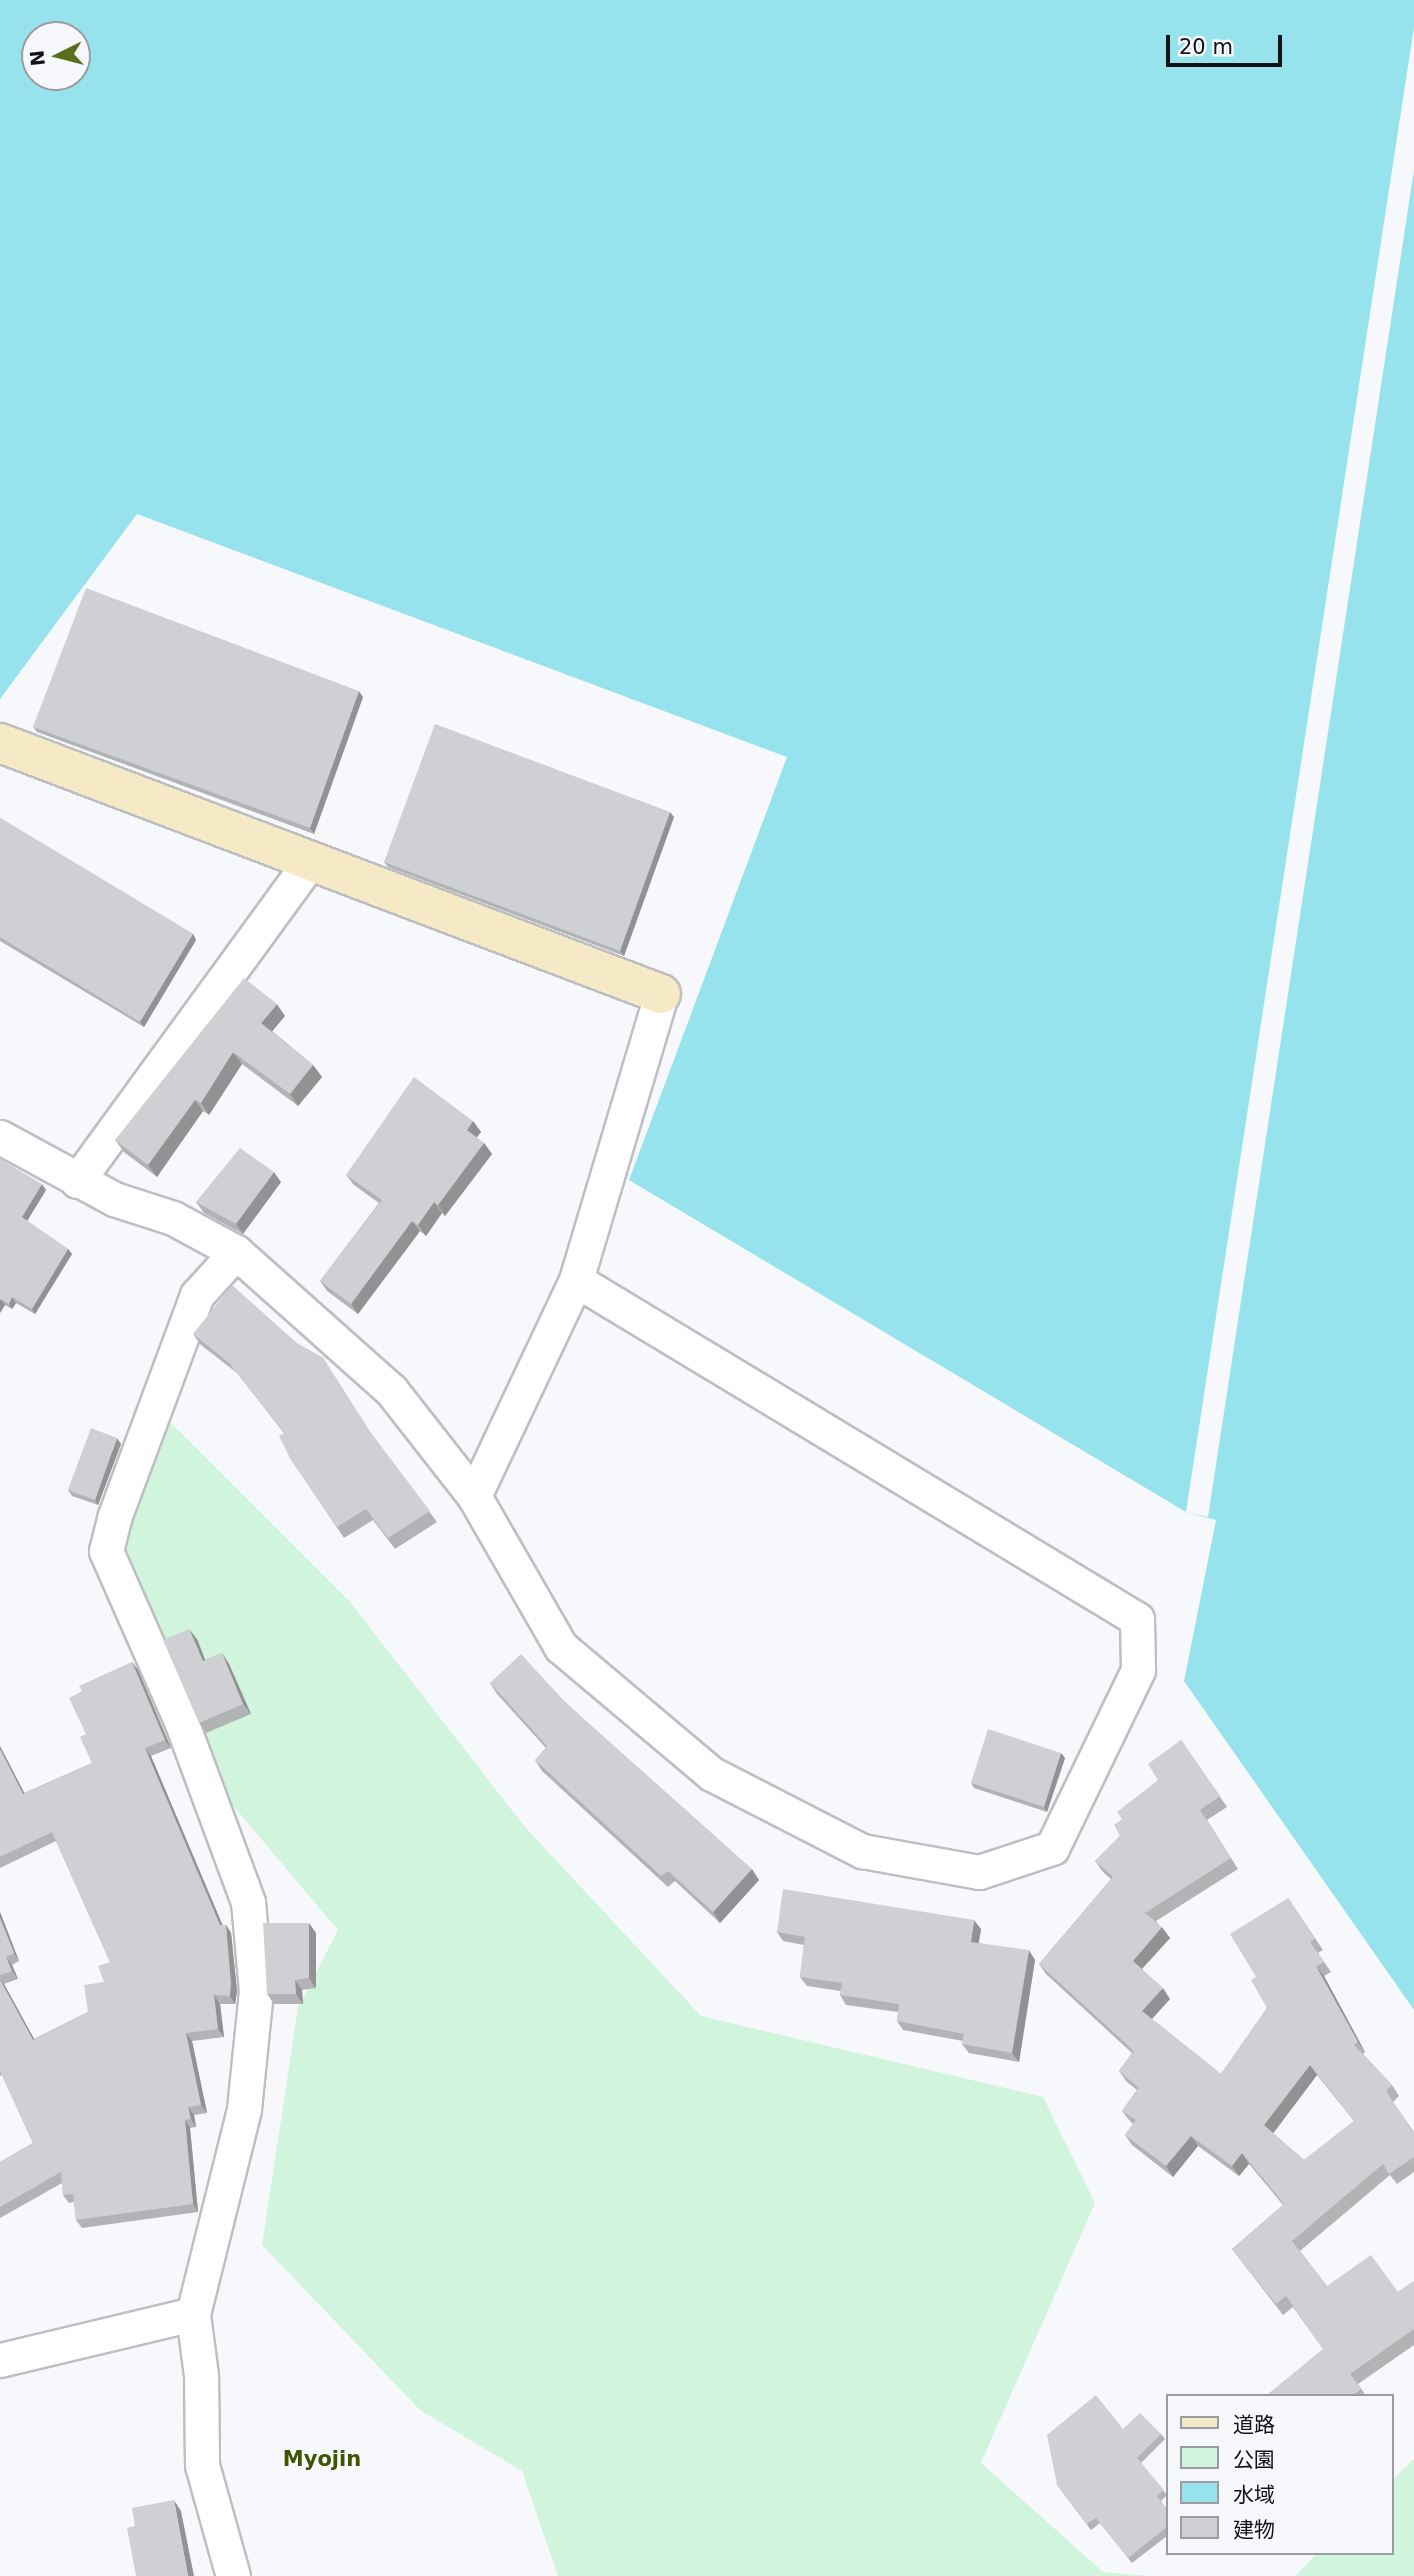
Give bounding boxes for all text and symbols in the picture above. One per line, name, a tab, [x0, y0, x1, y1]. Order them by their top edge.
north arrow	[21, 21, 91, 91]
scale bar	[1169, 21, 1284, 65]
text: 20 m	[1179, 35, 1233, 59]
text: N	[25, 49, 49, 67]
legend	[1166, 2394, 1393, 2555]
text: 道路	[1233, 2413, 1275, 2437]
district label: Myojin	[283, 2446, 361, 2472]
text: 公園	[1233, 2448, 1275, 2472]
text: 水域	[1233, 2483, 1275, 2507]
text: 建物	[1233, 2518, 1275, 2542]

